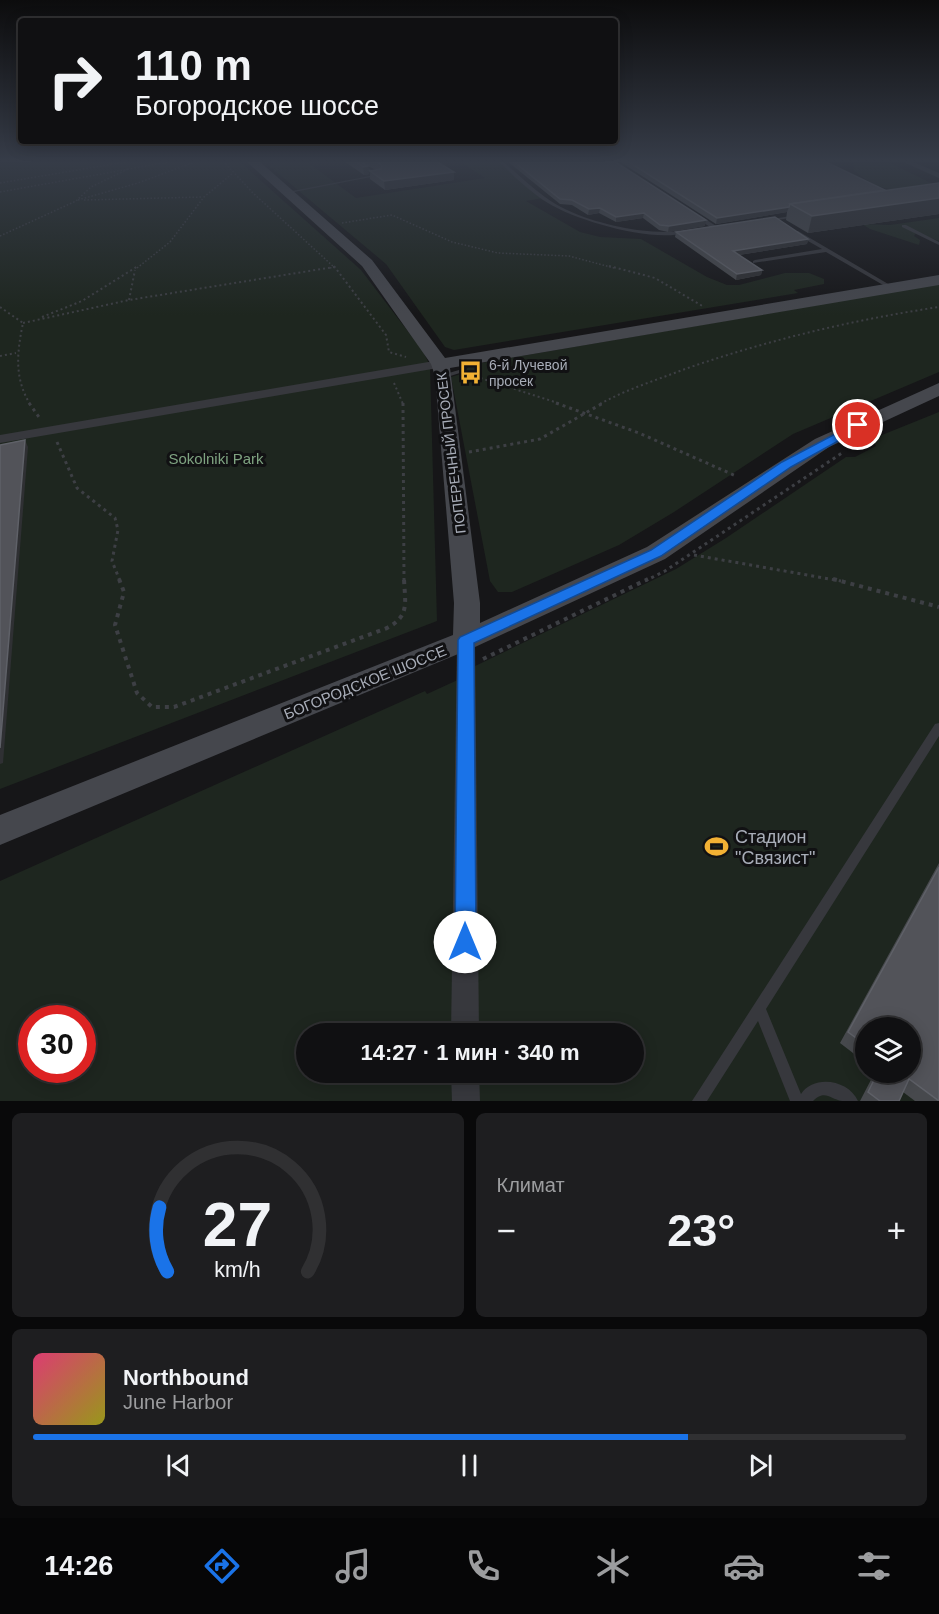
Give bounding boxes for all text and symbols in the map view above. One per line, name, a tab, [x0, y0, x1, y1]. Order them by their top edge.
icon: right	[36, 42, 114, 120]
text: 110 m	[135, 42, 252, 89]
text: Богородское шоссе	[135, 91, 379, 121]
place label: 6-й Лучевой просек	[489, 357, 567, 389]
bus stop icon: 6-й Лучевой просек	[458, 360, 484, 386]
street label: ПОПЕРЕЧНЫЙ ПРОСЕК	[432, 371, 469, 535]
pin	[832, 399, 883, 450]
icon: arrive	[841, 408, 874, 441]
park label: Sokolniki Park	[168, 450, 264, 467]
street label: БОГОРОДСКОЕ ШОССЕ	[281, 642, 449, 722]
place label: Стадион "Связист"	[735, 827, 815, 868]
sports icon: Стадион "Связист"	[704, 834, 730, 860]
position arrow	[433, 910, 497, 974]
speed limit sign: 30	[18, 1005, 96, 1083]
map controls	[855, 1017, 921, 1083]
button: layers	[855, 1017, 921, 1083]
text: 14:27 · 1 мин · 340 m	[360, 1040, 580, 1065]
text: Климат	[497, 1174, 565, 1196]
text: 27	[203, 1190, 272, 1259]
text: 23°	[667, 1205, 735, 1256]
text: −	[497, 1212, 516, 1249]
text: +	[887, 1212, 906, 1249]
text: km/h	[215, 1258, 261, 1282]
text: Northbound	[123, 1365, 249, 1390]
text: June Harbor	[123, 1391, 233, 1413]
icon: previous	[162, 1449, 195, 1482]
icon: pause	[453, 1449, 486, 1482]
icon: next	[744, 1449, 777, 1482]
icon: directions	[201, 1545, 243, 1587]
icon: music	[332, 1545, 374, 1587]
icon: phone	[462, 1545, 504, 1587]
icon: climate	[592, 1545, 634, 1587]
icon: car	[723, 1545, 765, 1587]
icon: filters	[853, 1545, 895, 1587]
text: 14:26	[44, 1551, 113, 1581]

